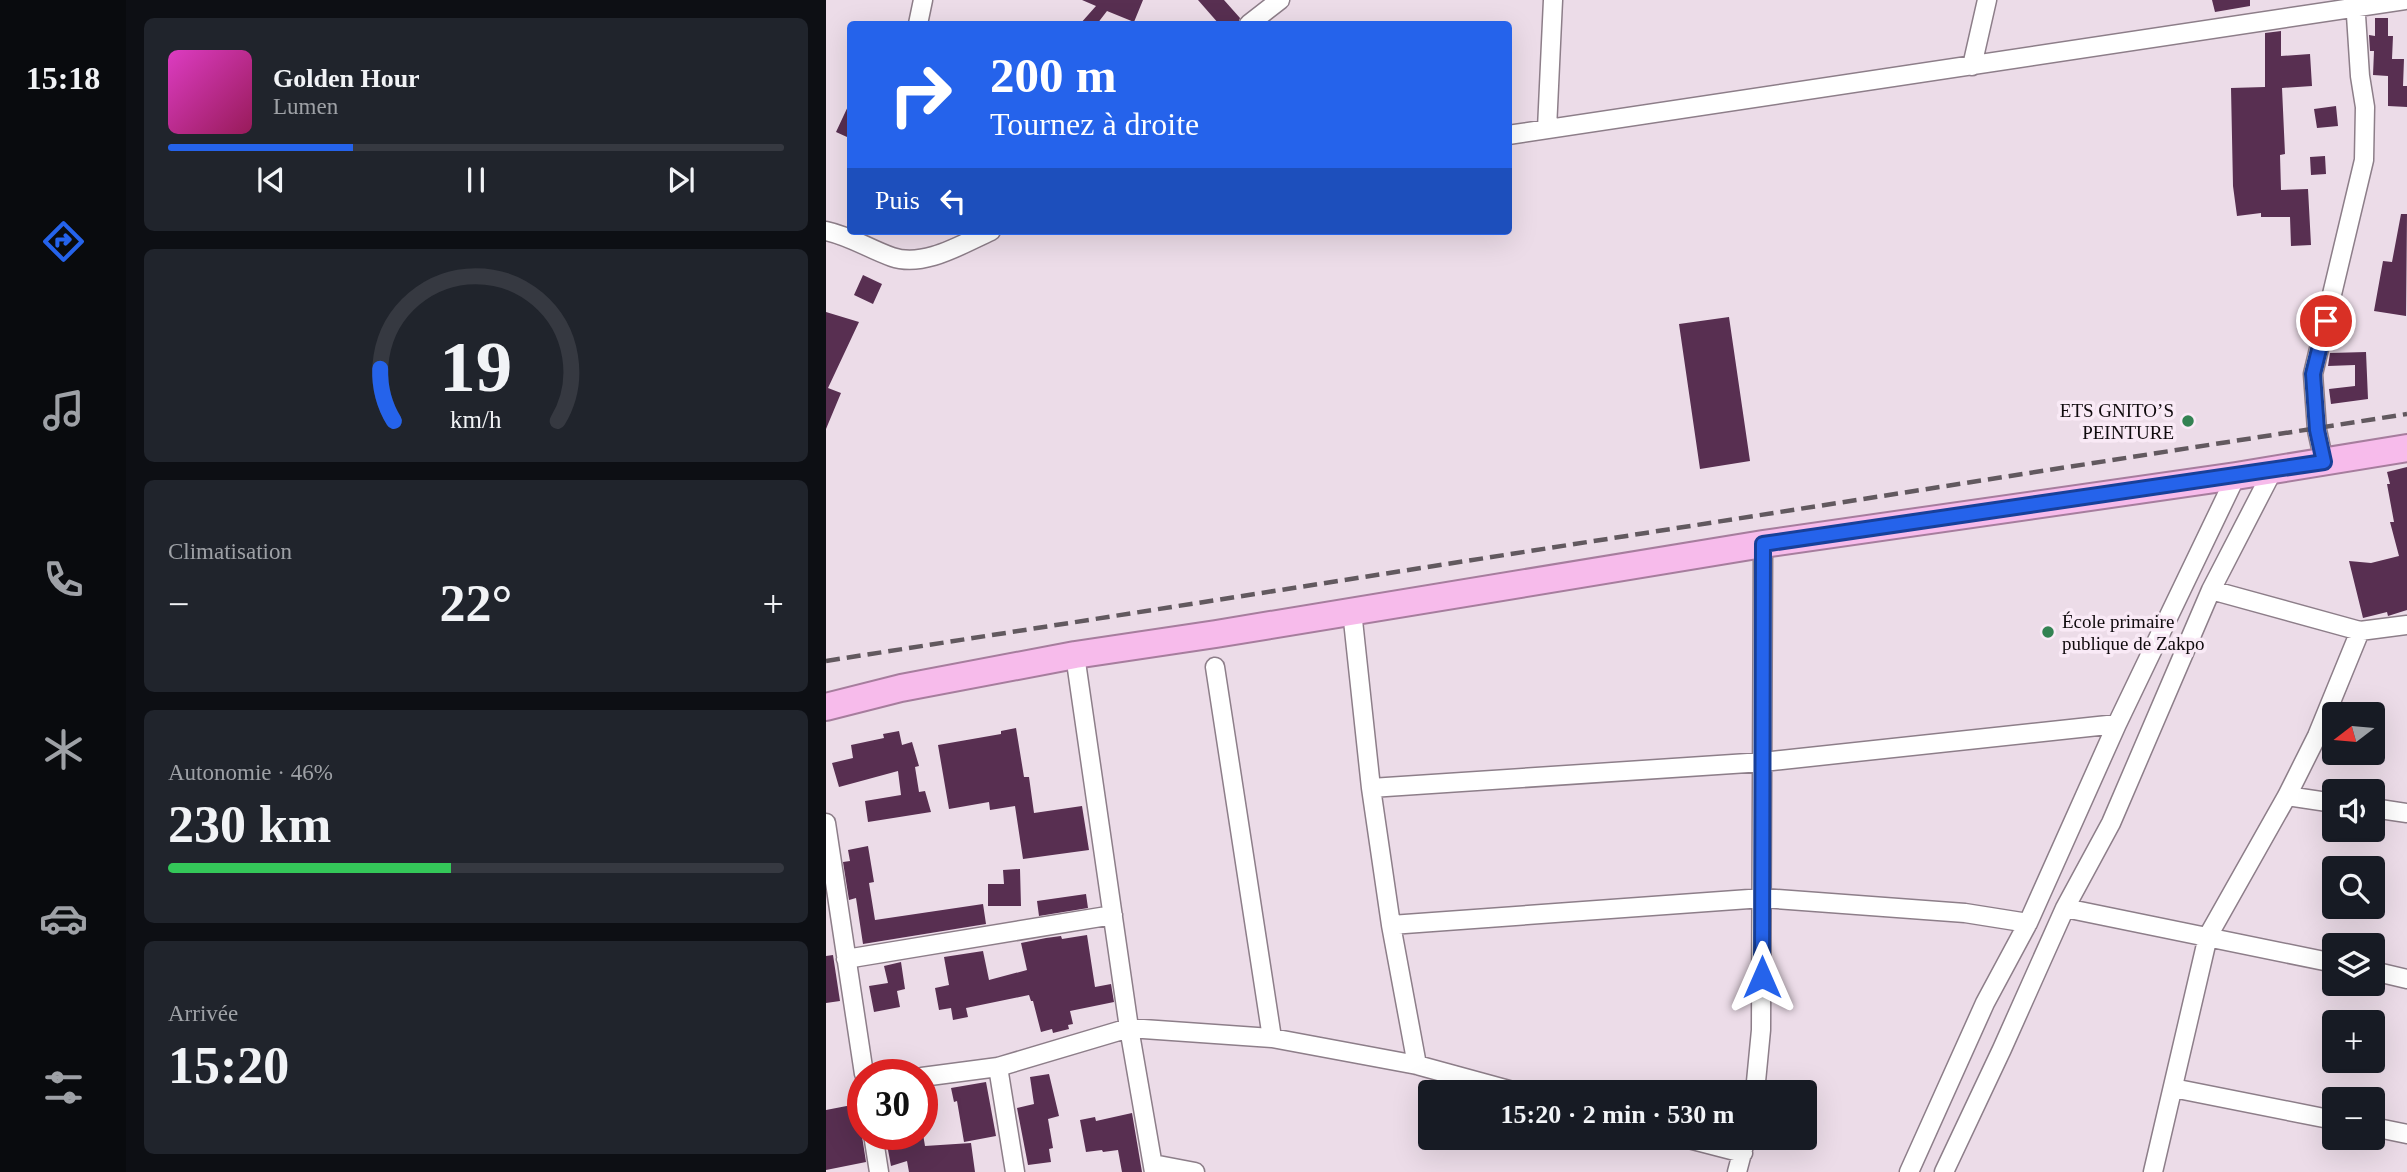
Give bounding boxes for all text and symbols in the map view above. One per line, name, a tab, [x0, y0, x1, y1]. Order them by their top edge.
text: 200 m	[990, 48, 1117, 103]
icon: right	[875, 49, 966, 140]
text: 15:18	[26, 60, 100, 96]
text: Golden Hour	[273, 64, 420, 93]
text: Lumen	[273, 94, 338, 119]
text: Tournez à droite	[990, 106, 1199, 142]
icon: previous	[252, 161, 290, 199]
icon: pause	[457, 161, 495, 199]
icon: next	[662, 161, 700, 199]
icon: left	[934, 182, 972, 220]
text: Puis	[875, 186, 920, 215]
icon: directions	[39, 217, 88, 266]
pin	[2296, 291, 2356, 351]
icon: arrive	[2307, 302, 2345, 340]
text: 19	[440, 327, 512, 408]
icon: music	[39, 386, 88, 435]
place label: ETS GNITO’S PEINTURE	[2060, 400, 2174, 443]
text: km/h	[450, 406, 502, 433]
marker: ETS GNITO’S PEINTURE	[2180, 413, 2196, 429]
text: Climatisation	[168, 539, 292, 564]
icon: phone	[39, 555, 88, 604]
text: 22°	[440, 575, 512, 632]
text: −	[168, 583, 189, 625]
text: +	[763, 583, 784, 625]
place label: École primaire publique de Zakpo	[2062, 611, 2204, 654]
marker: École primaire publique de Zakpo	[2040, 624, 2056, 640]
north arrow	[2322, 702, 2385, 765]
map controls	[2322, 702, 2385, 1150]
icon: climate	[39, 725, 88, 774]
text: Autonomie · 46%	[168, 760, 333, 785]
button: sound	[2322, 779, 2385, 842]
text: 230 km	[168, 796, 331, 853]
button: search	[2322, 856, 2385, 919]
icon: car	[39, 894, 88, 943]
button: layers	[2322, 933, 2385, 996]
position arrow	[1725, 940, 1799, 1014]
text: Arrivée	[168, 1001, 238, 1026]
button: +	[2322, 1010, 2385, 1073]
text: 15:20	[168, 1037, 289, 1094]
speed limit sign: 30	[847, 1059, 938, 1150]
icon: filters	[39, 1063, 88, 1112]
button: −	[2322, 1087, 2385, 1150]
text: 15:20 · 2 min · 530 m	[1501, 1100, 1735, 1129]

